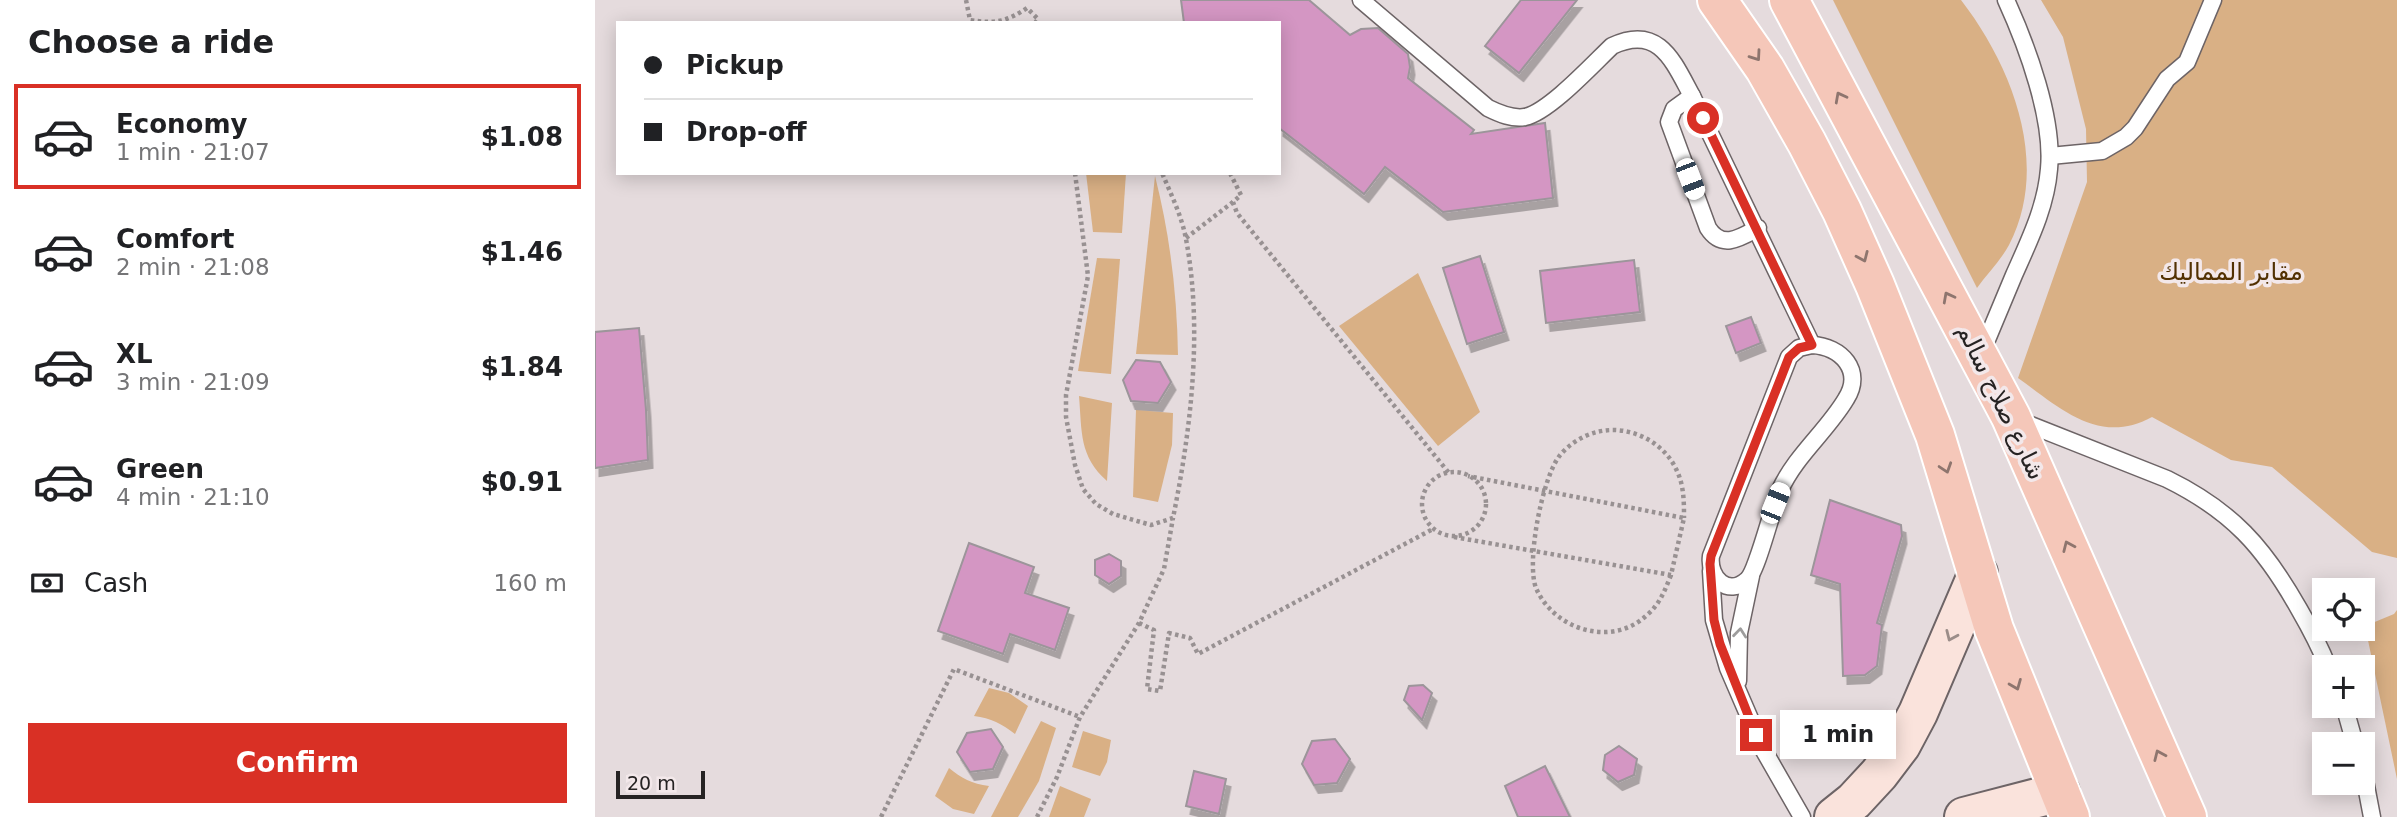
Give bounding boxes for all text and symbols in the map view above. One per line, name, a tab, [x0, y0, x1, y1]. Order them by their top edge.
text: Choose a ride	[28, 23, 274, 61]
one-way arrow	[1748, 48, 1760, 61]
text: Pickup	[686, 50, 784, 80]
one-way arrow	[1835, 92, 1848, 104]
route start	[1687, 102, 1719, 134]
icon: car	[32, 105, 95, 168]
text: Economy	[116, 109, 247, 139]
text: Drop-off	[686, 117, 807, 147]
text: $1.08	[481, 122, 563, 152]
text: 1 min · 21:07	[116, 139, 270, 165]
car	[1673, 156, 1708, 202]
icon: car	[32, 220, 95, 283]
text: Comfort	[116, 224, 234, 254]
text: $1.46	[481, 237, 563, 267]
one-way arrow	[1855, 249, 1869, 262]
text: 2 min · 21:08	[116, 254, 270, 280]
park label: مقابر المماليك	[2159, 258, 2303, 286]
one-way arrow	[1943, 292, 1956, 304]
street label: شارع صلاح سالم	[1951, 320, 2051, 484]
icon: car	[32, 335, 95, 398]
text: XL	[116, 339, 153, 369]
text: $1.84	[481, 352, 563, 382]
text: 3 min · 21:09	[116, 369, 270, 395]
icon: car	[32, 450, 95, 513]
text: Green	[116, 454, 204, 484]
one-way arrow	[1938, 462, 1952, 474]
text: $0.91	[481, 467, 563, 497]
car	[1758, 480, 1793, 526]
text: 4 min · 21:10	[116, 484, 270, 510]
one-way arrow	[2062, 541, 2076, 553]
icon: cash	[28, 564, 66, 602]
text: Cash	[84, 568, 148, 598]
text: 160 m	[493, 570, 567, 596]
map controls	[2312, 578, 2375, 795]
button: locate	[2312, 578, 2375, 641]
one-way arrow	[1732, 627, 1747, 638]
one-way arrow	[1945, 629, 1959, 641]
button: +	[2312, 655, 2375, 718]
one-way arrow	[2007, 678, 2021, 690]
callout: 1 min	[1781, 710, 1896, 760]
route end	[1740, 719, 1772, 751]
text: 1 min	[1802, 721, 1874, 747]
button: Confirm	[28, 723, 567, 803]
button: −	[2312, 732, 2375, 795]
one-way arrow	[2154, 749, 2168, 761]
scale bar	[616, 768, 705, 800]
text: 20 m	[627, 772, 676, 794]

